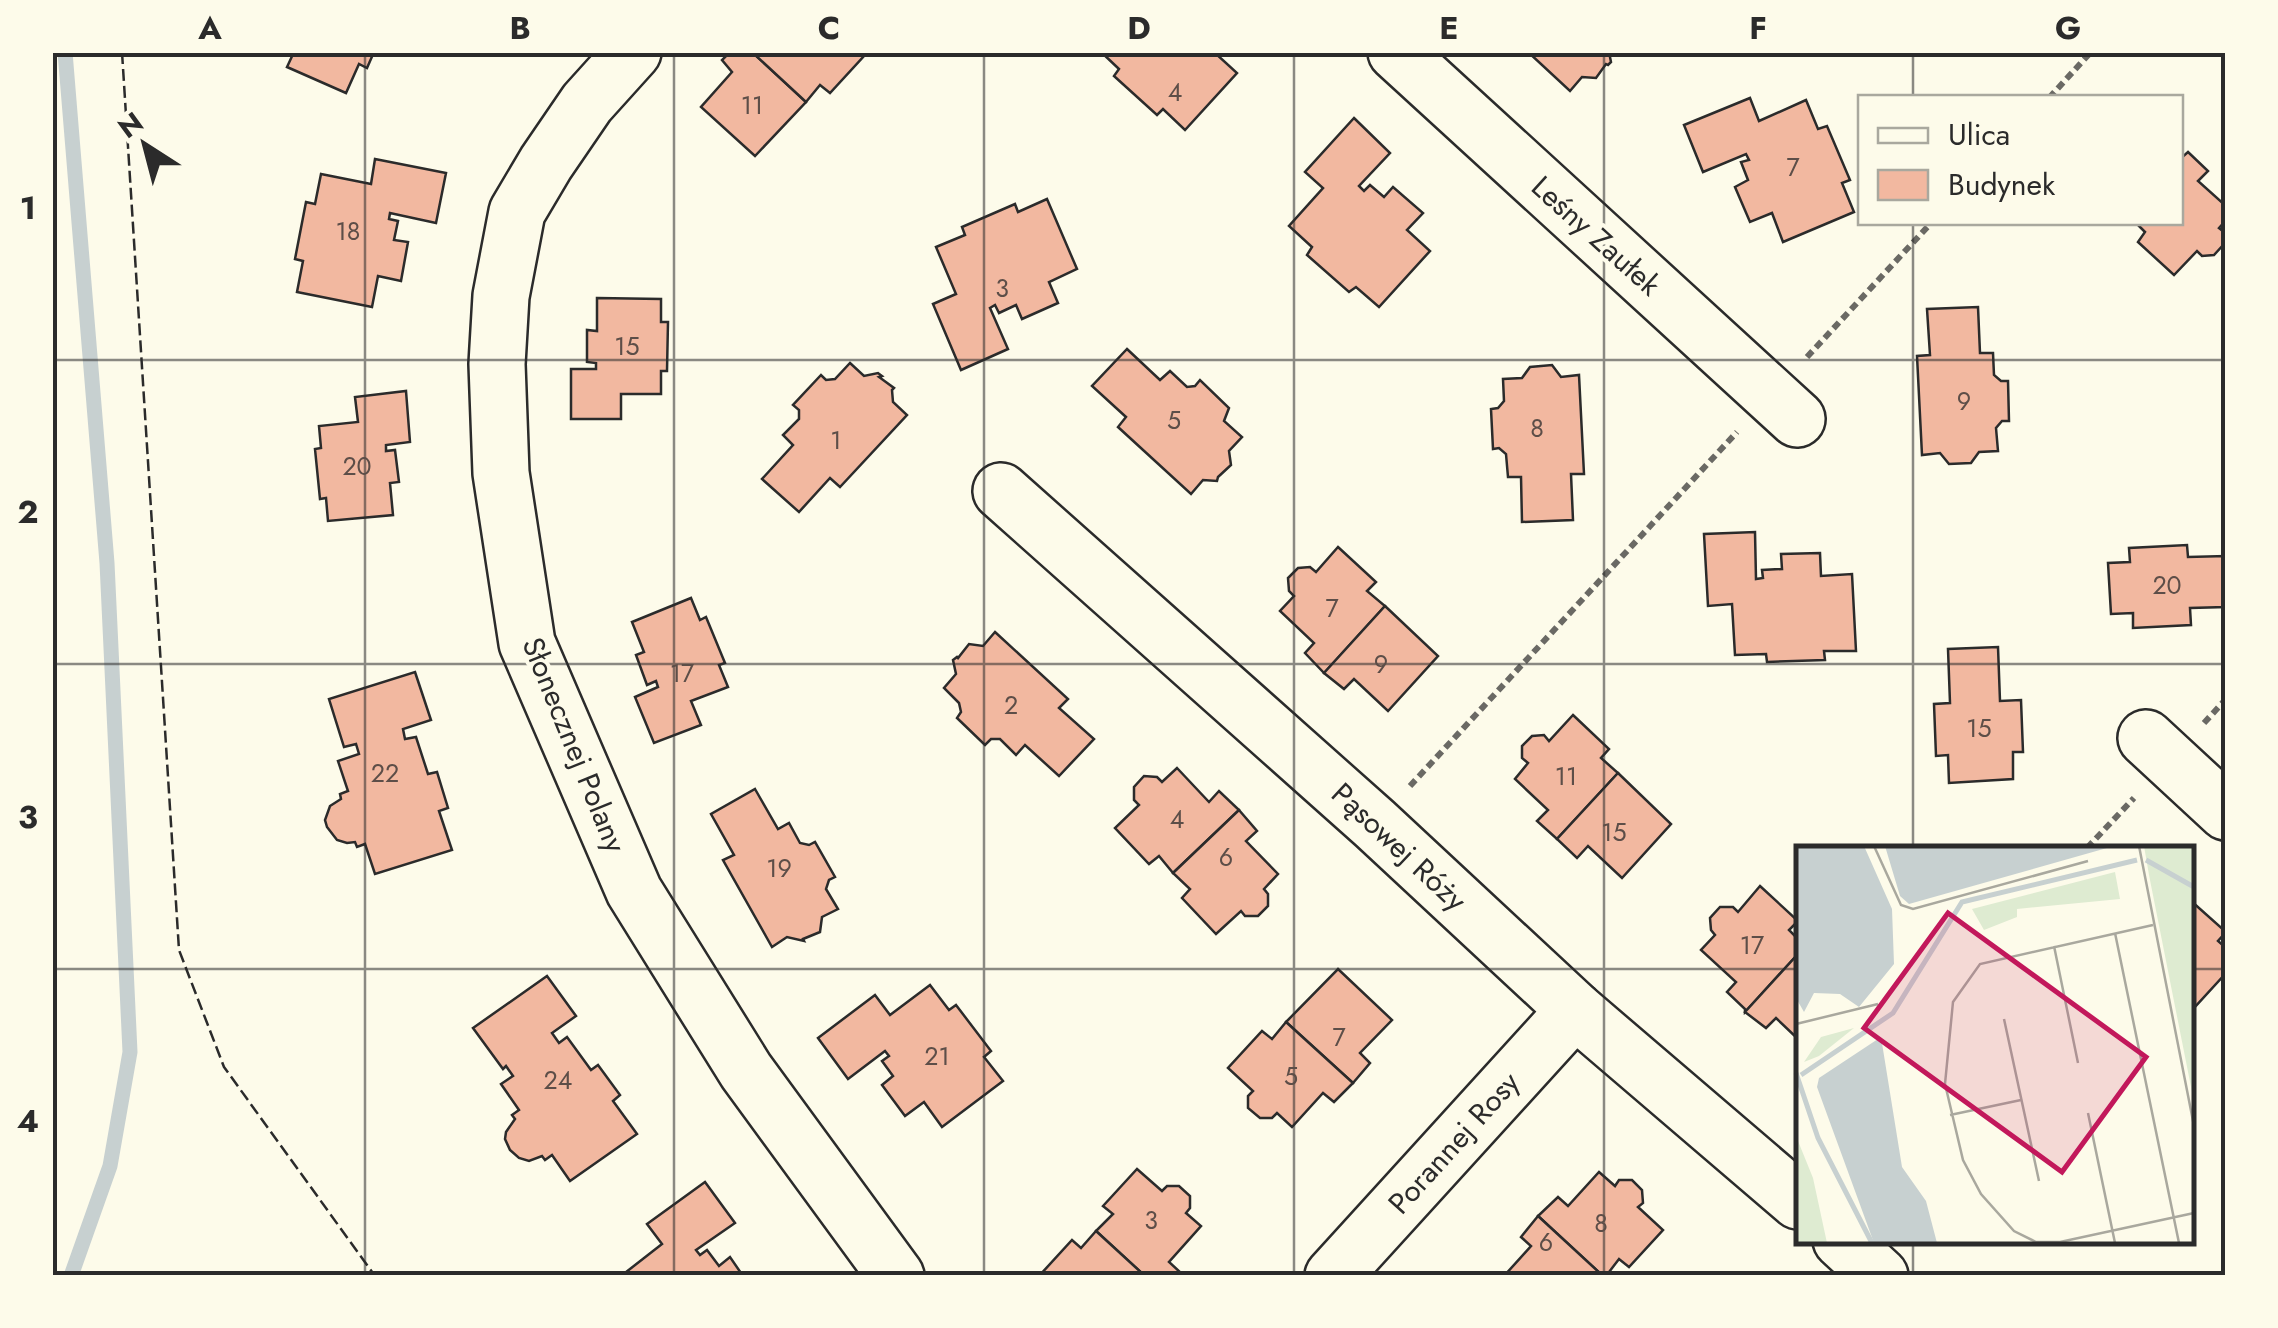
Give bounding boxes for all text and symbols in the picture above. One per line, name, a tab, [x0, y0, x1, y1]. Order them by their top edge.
text: A	[197, 5, 222, 51]
text: B	[509, 5, 531, 51]
text: C	[818, 5, 840, 51]
text: D	[1127, 5, 1151, 51]
text: E	[1439, 5, 1459, 51]
text: F	[1749, 5, 1767, 51]
text: G	[2055, 5, 2081, 51]
house number: 4	[1168, 74, 1182, 110]
house number: 11	[741, 87, 763, 123]
north arrow	[95, 95, 195, 195]
legend	[1858, 95, 2183, 225]
text: N	[110, 102, 152, 148]
text: Ulica	[1948, 113, 2010, 156]
house number: 7	[1786, 149, 1800, 185]
text: Budynek	[1948, 163, 2056, 206]
street label: Leśny Zaułek	[1522, 166, 1671, 306]
text: 1	[20, 185, 36, 231]
house number: 18	[336, 213, 360, 249]
house number: 3	[995, 270, 1009, 306]
house number: 15	[614, 328, 640, 364]
house number: 9	[1957, 383, 1971, 419]
house number: 5	[1167, 402, 1181, 438]
house number: 8	[1530, 410, 1544, 446]
house number: 1	[830, 422, 842, 458]
house number: 20	[342, 448, 372, 484]
text: 2	[18, 489, 39, 535]
house number: 20	[2152, 567, 2182, 603]
house number: 7	[1325, 590, 1339, 626]
street label: Słonecznej Polany	[512, 631, 638, 860]
house number: 9	[1374, 646, 1388, 682]
house number: 17	[670, 655, 694, 691]
house number: 2	[1004, 687, 1018, 723]
house number: 15	[1966, 710, 1992, 746]
house number: 22	[371, 755, 399, 791]
house number: 11	[1555, 758, 1577, 794]
street label: Pąsowej Róży	[1322, 773, 1477, 921]
text: 3	[18, 794, 38, 840]
house number: 4	[1170, 801, 1184, 837]
house number: 15	[1601, 814, 1627, 850]
house number: 6	[1219, 839, 1233, 875]
inset map	[1796, 846, 2193, 1243]
house number: 19	[766, 850, 792, 886]
house number: 17	[1740, 927, 1764, 963]
house number: 7	[1332, 1019, 1346, 1055]
house number: 21	[924, 1038, 950, 1074]
house number: 5	[1284, 1058, 1298, 1094]
street label: Porannej Rosy	[1378, 1061, 1530, 1223]
house number: 24	[544, 1062, 572, 1098]
text: 4	[17, 1098, 39, 1144]
house number: 3	[1144, 1202, 1158, 1238]
house number: 8	[1594, 1205, 1608, 1241]
house number: 6	[1539, 1224, 1553, 1260]

